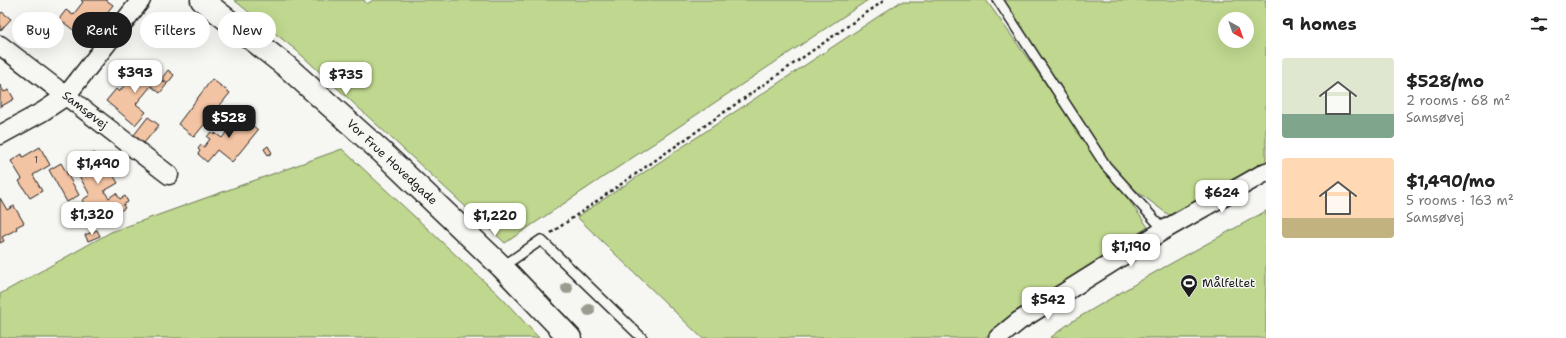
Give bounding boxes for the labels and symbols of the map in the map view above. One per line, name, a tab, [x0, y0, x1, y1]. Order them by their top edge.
north arrow	[1218, 12, 1254, 48]
pin: $393	[111, 60, 159, 94]
pin: $735	[322, 62, 370, 96]
street label: Samsøvej	[59, 87, 111, 133]
pin: $528	[205, 105, 253, 139]
street label: Vor Frue Hovedgade	[343, 116, 441, 208]
pin: $1,490	[65, 151, 131, 185]
house number: 1	[34, 153, 38, 166]
pin: $624	[1198, 180, 1246, 214]
pin: $1,320	[59, 202, 125, 236]
pin: $1,220	[462, 203, 528, 237]
pin: $1,190	[1098, 234, 1164, 268]
sports icon: Målfeltet	[1179, 273, 1199, 298]
place label: Målfeltet	[1202, 275, 1255, 291]
pin: $542	[1024, 287, 1072, 321]

